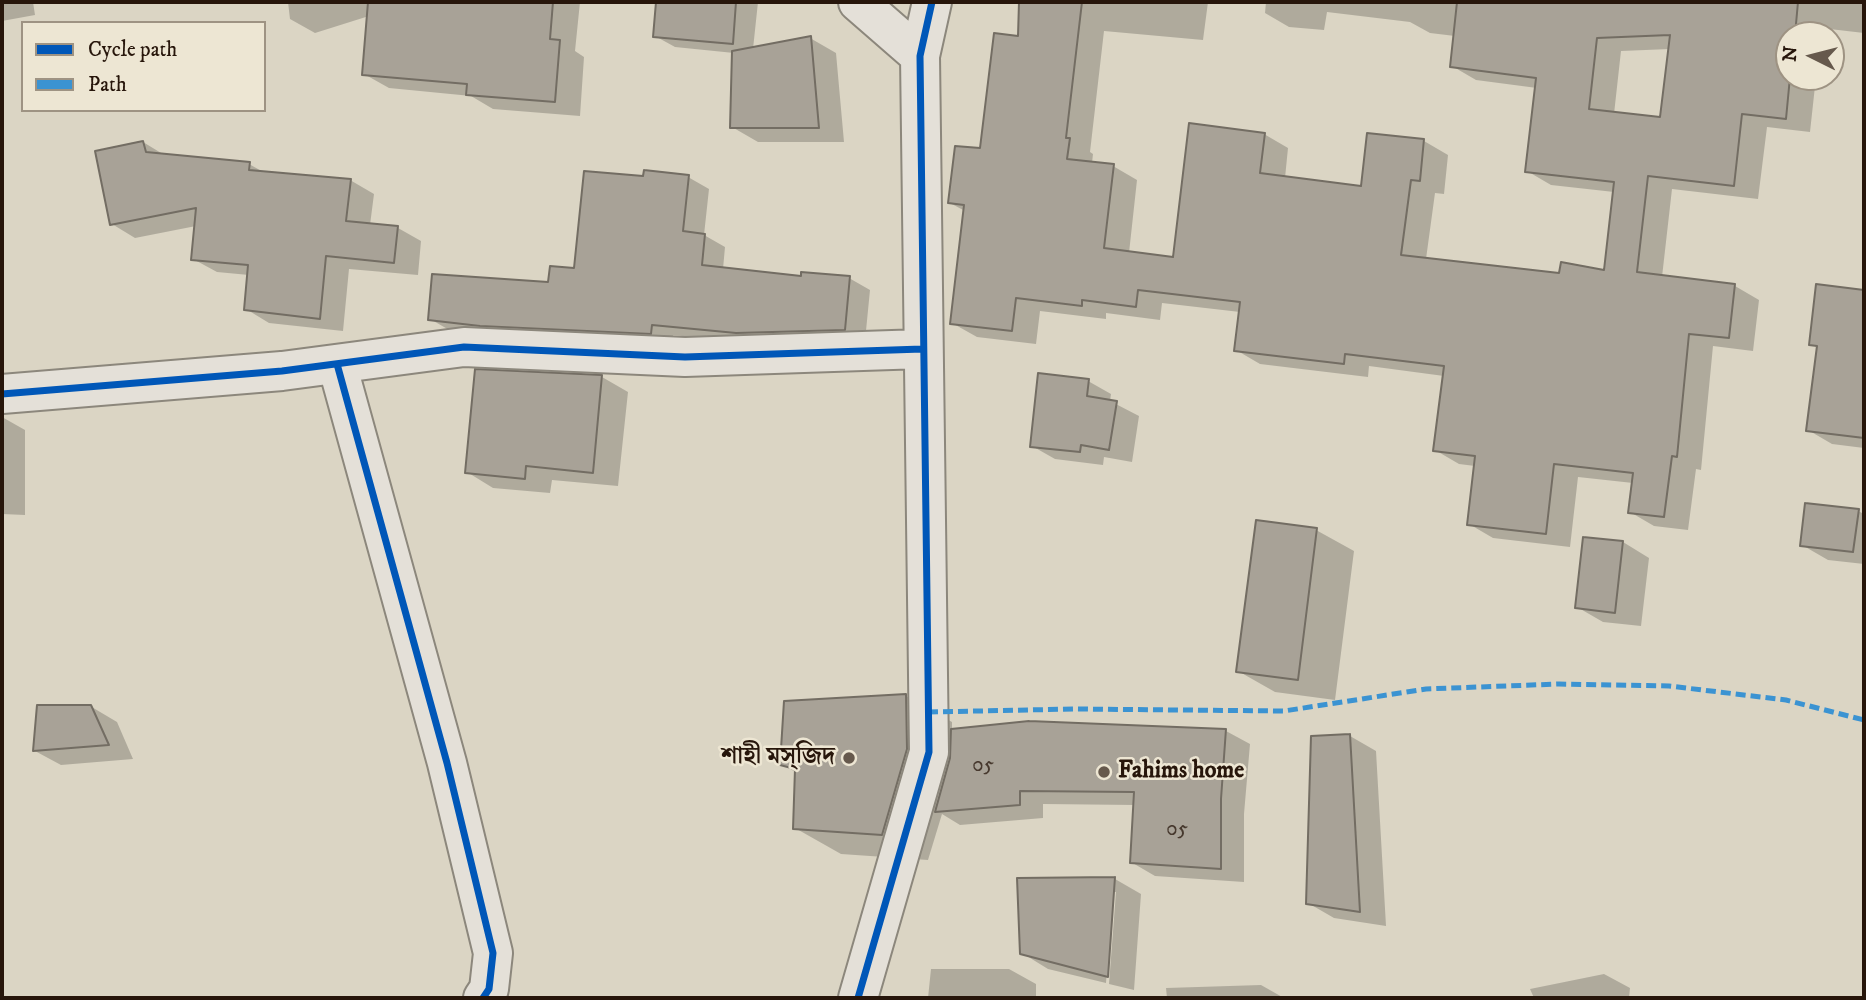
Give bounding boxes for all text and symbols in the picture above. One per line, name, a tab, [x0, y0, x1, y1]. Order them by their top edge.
legend	[21, 21, 266, 112]
north arrow	[1775, 21, 1845, 91]
text: Cycle path	[88, 37, 177, 63]
text: N	[1778, 45, 1803, 63]
text: Path	[88, 72, 127, 98]
place label: শাহী মস্জিদ	[721, 744, 835, 772]
marker: শাহী মস্জিদ	[841, 750, 857, 766]
house number: 05	[972, 754, 994, 780]
place label: Fahims home	[1118, 758, 1244, 786]
marker: Fahims home	[1096, 764, 1112, 780]
house number: 05	[1166, 818, 1188, 844]

